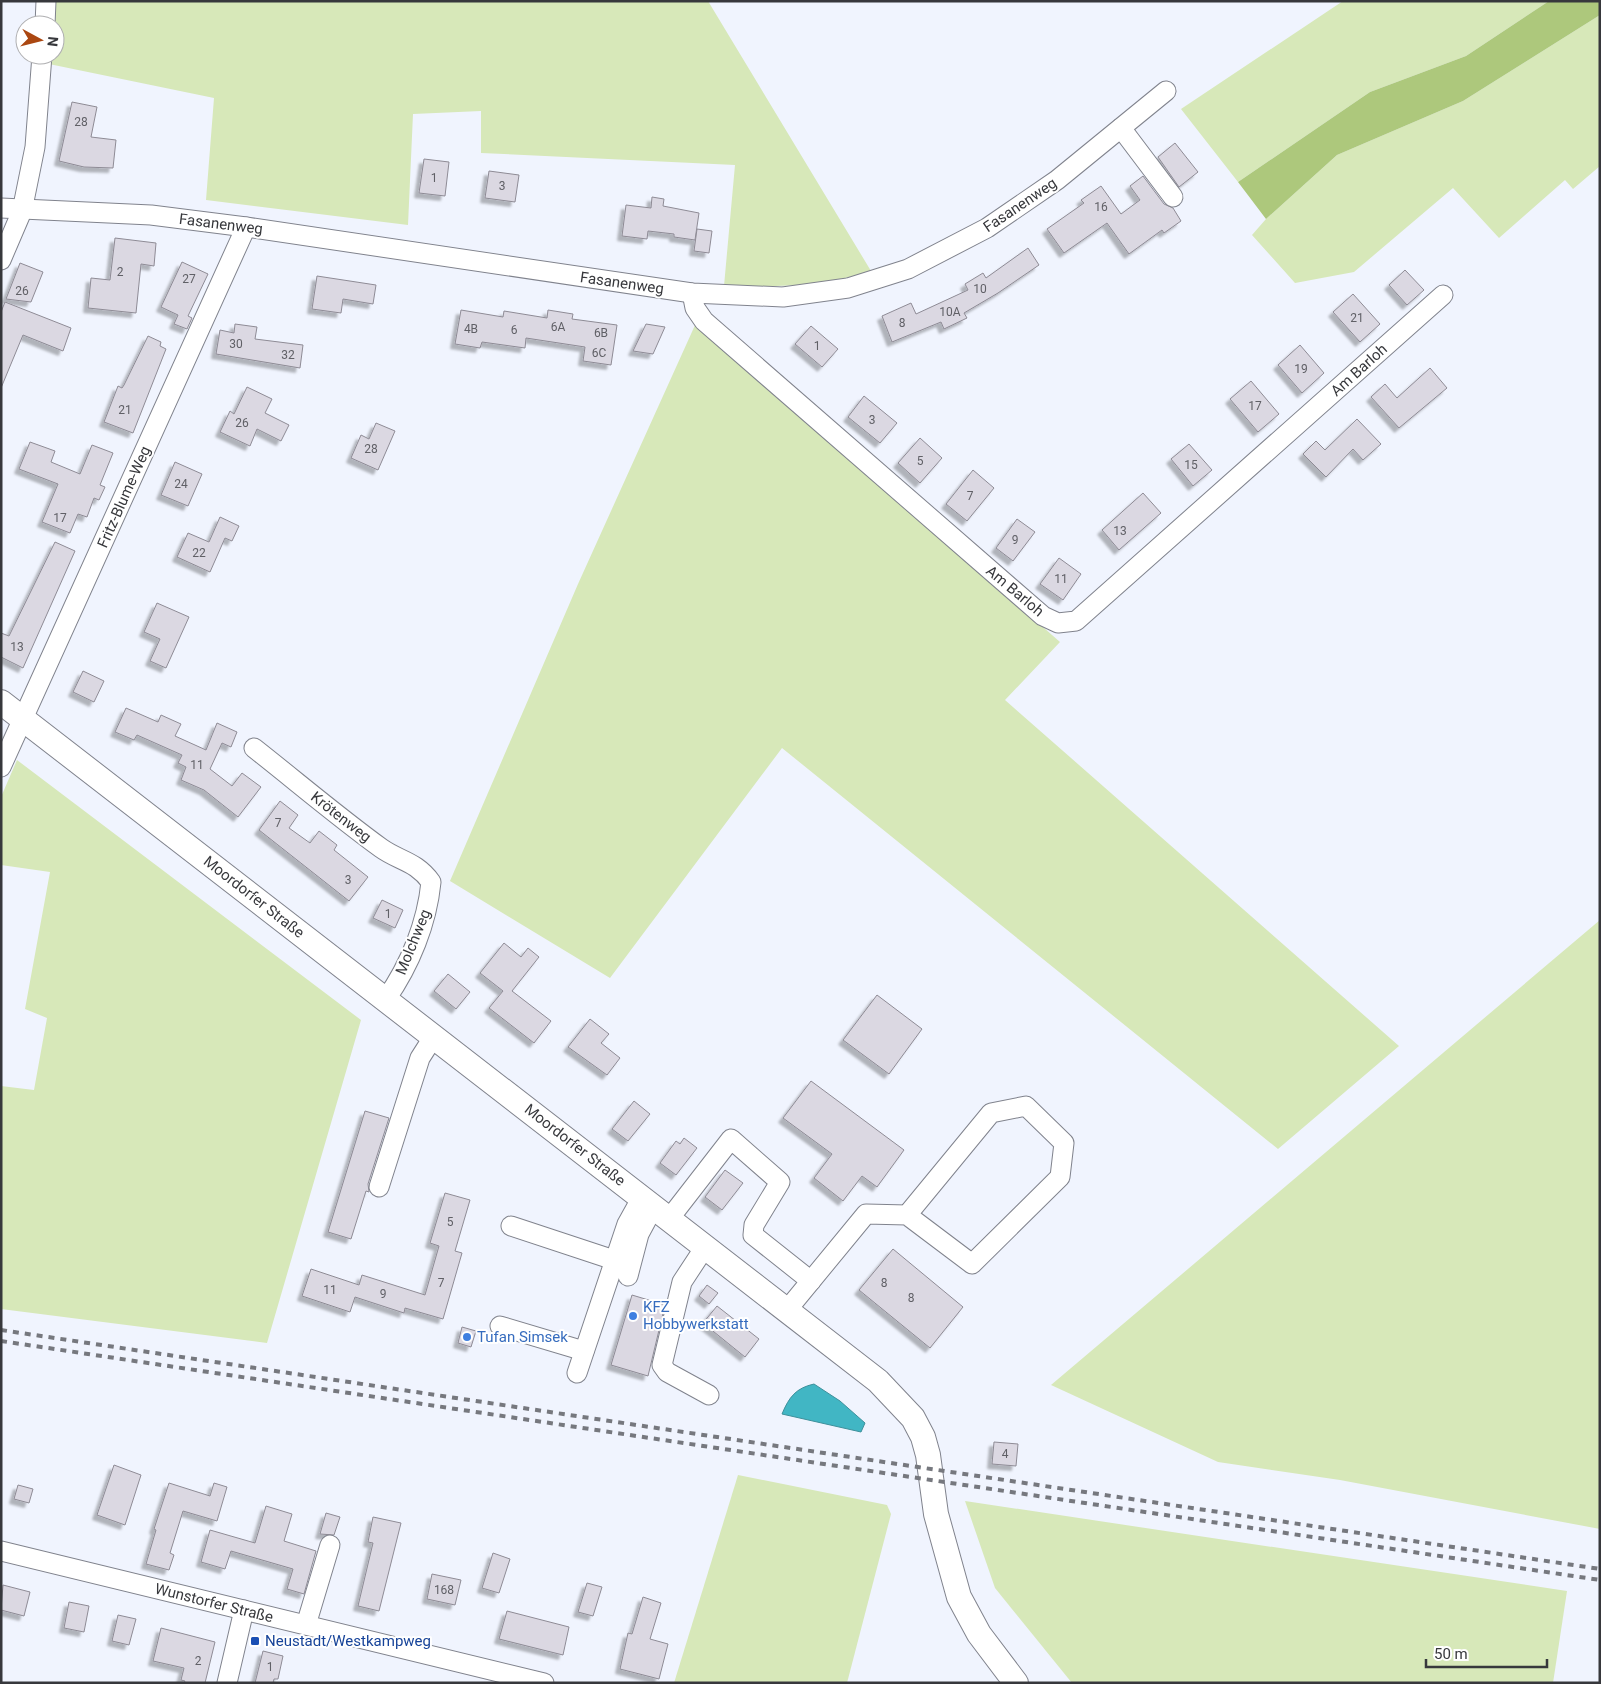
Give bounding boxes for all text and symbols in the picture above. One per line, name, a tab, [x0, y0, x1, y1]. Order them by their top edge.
north arrow	[15, 15, 65, 65]
text: N	[44, 36, 61, 47]
house number: 28	[74, 115, 88, 129]
house number: 1	[431, 171, 437, 185]
street label: Fasanenweg	[980, 174, 1060, 236]
house number: 3	[499, 179, 505, 193]
house number: 16	[1094, 200, 1108, 214]
street label: Fasanenweg	[178, 210, 264, 238]
house number: 2	[117, 265, 124, 279]
street label: Fasanenweg	[579, 268, 665, 298]
house number: 27	[182, 272, 196, 286]
house number: 10	[973, 282, 987, 296]
house number: 26	[15, 284, 29, 298]
house number: 10A	[939, 305, 961, 319]
house number: 21	[1350, 311, 1364, 325]
house number: 8	[899, 316, 906, 330]
house number: 6A	[551, 320, 565, 334]
house number: 4B	[464, 322, 478, 336]
house number: 6	[511, 323, 518, 337]
house number: 6B	[594, 326, 608, 340]
house number: 30	[229, 337, 243, 351]
house number: 1	[814, 339, 820, 353]
street label: Am Barloh	[1327, 340, 1391, 400]
house number: 6C	[592, 346, 606, 360]
house number: 32	[281, 348, 295, 362]
house number: 19	[1294, 362, 1308, 376]
house number: 17	[1248, 399, 1262, 413]
house number: 21	[118, 403, 132, 417]
house number: 3	[869, 413, 875, 427]
house number: 26	[235, 416, 249, 430]
house number: 28	[364, 442, 378, 456]
street label: Fritz-Blume-Weg	[94, 443, 154, 551]
house number: 5	[917, 454, 924, 468]
house number: 15	[1184, 458, 1198, 472]
house number: 24	[174, 477, 188, 491]
house number: 7	[967, 489, 974, 503]
house number: 17	[53, 511, 67, 525]
house number: 13	[1113, 524, 1127, 538]
house number: 9	[1012, 533, 1018, 547]
house number: 22	[192, 546, 206, 560]
street label: Am Barloh	[983, 562, 1047, 620]
house number: 11	[1054, 572, 1068, 586]
house number: 13	[10, 640, 24, 654]
house number: 11	[190, 758, 204, 772]
street label: Krötenweg	[307, 788, 375, 846]
house number: 7	[275, 816, 282, 830]
street label: Moordorfer Straße	[200, 852, 308, 942]
house number: 3	[345, 873, 351, 887]
house number: 1	[385, 907, 391, 921]
street label: Molchweg	[392, 907, 434, 977]
street label: Moordorfer Straße	[521, 1100, 629, 1190]
house number: 5	[447, 1215, 454, 1229]
house number: 7	[438, 1276, 445, 1290]
house number: 8	[881, 1276, 888, 1290]
house number: 11	[323, 1283, 337, 1297]
house number: 9	[380, 1287, 386, 1301]
house number: 8	[908, 1291, 915, 1305]
place label: KFZ Hobbywerkstatt	[643, 1298, 749, 1333]
marker: KFZ Hobbywerkstatt	[627, 1310, 639, 1322]
place label: Tufan Simsek	[477, 1328, 568, 1346]
marker: Tufan Simsek	[461, 1331, 473, 1343]
house number: 4	[1002, 1447, 1009, 1461]
street label: Wunstorfer Straße	[153, 1580, 275, 1626]
house number: 168	[434, 1583, 454, 1597]
place label: Neustadt/Westkampweg	[265, 1632, 431, 1650]
marker: Neustadt/Westkampweg	[249, 1635, 261, 1647]
scale bar	[1426, 1636, 1547, 1668]
text: 50 m	[1434, 1645, 1468, 1663]
house number: 2	[195, 1654, 202, 1668]
house number: 1	[267, 1660, 273, 1674]

